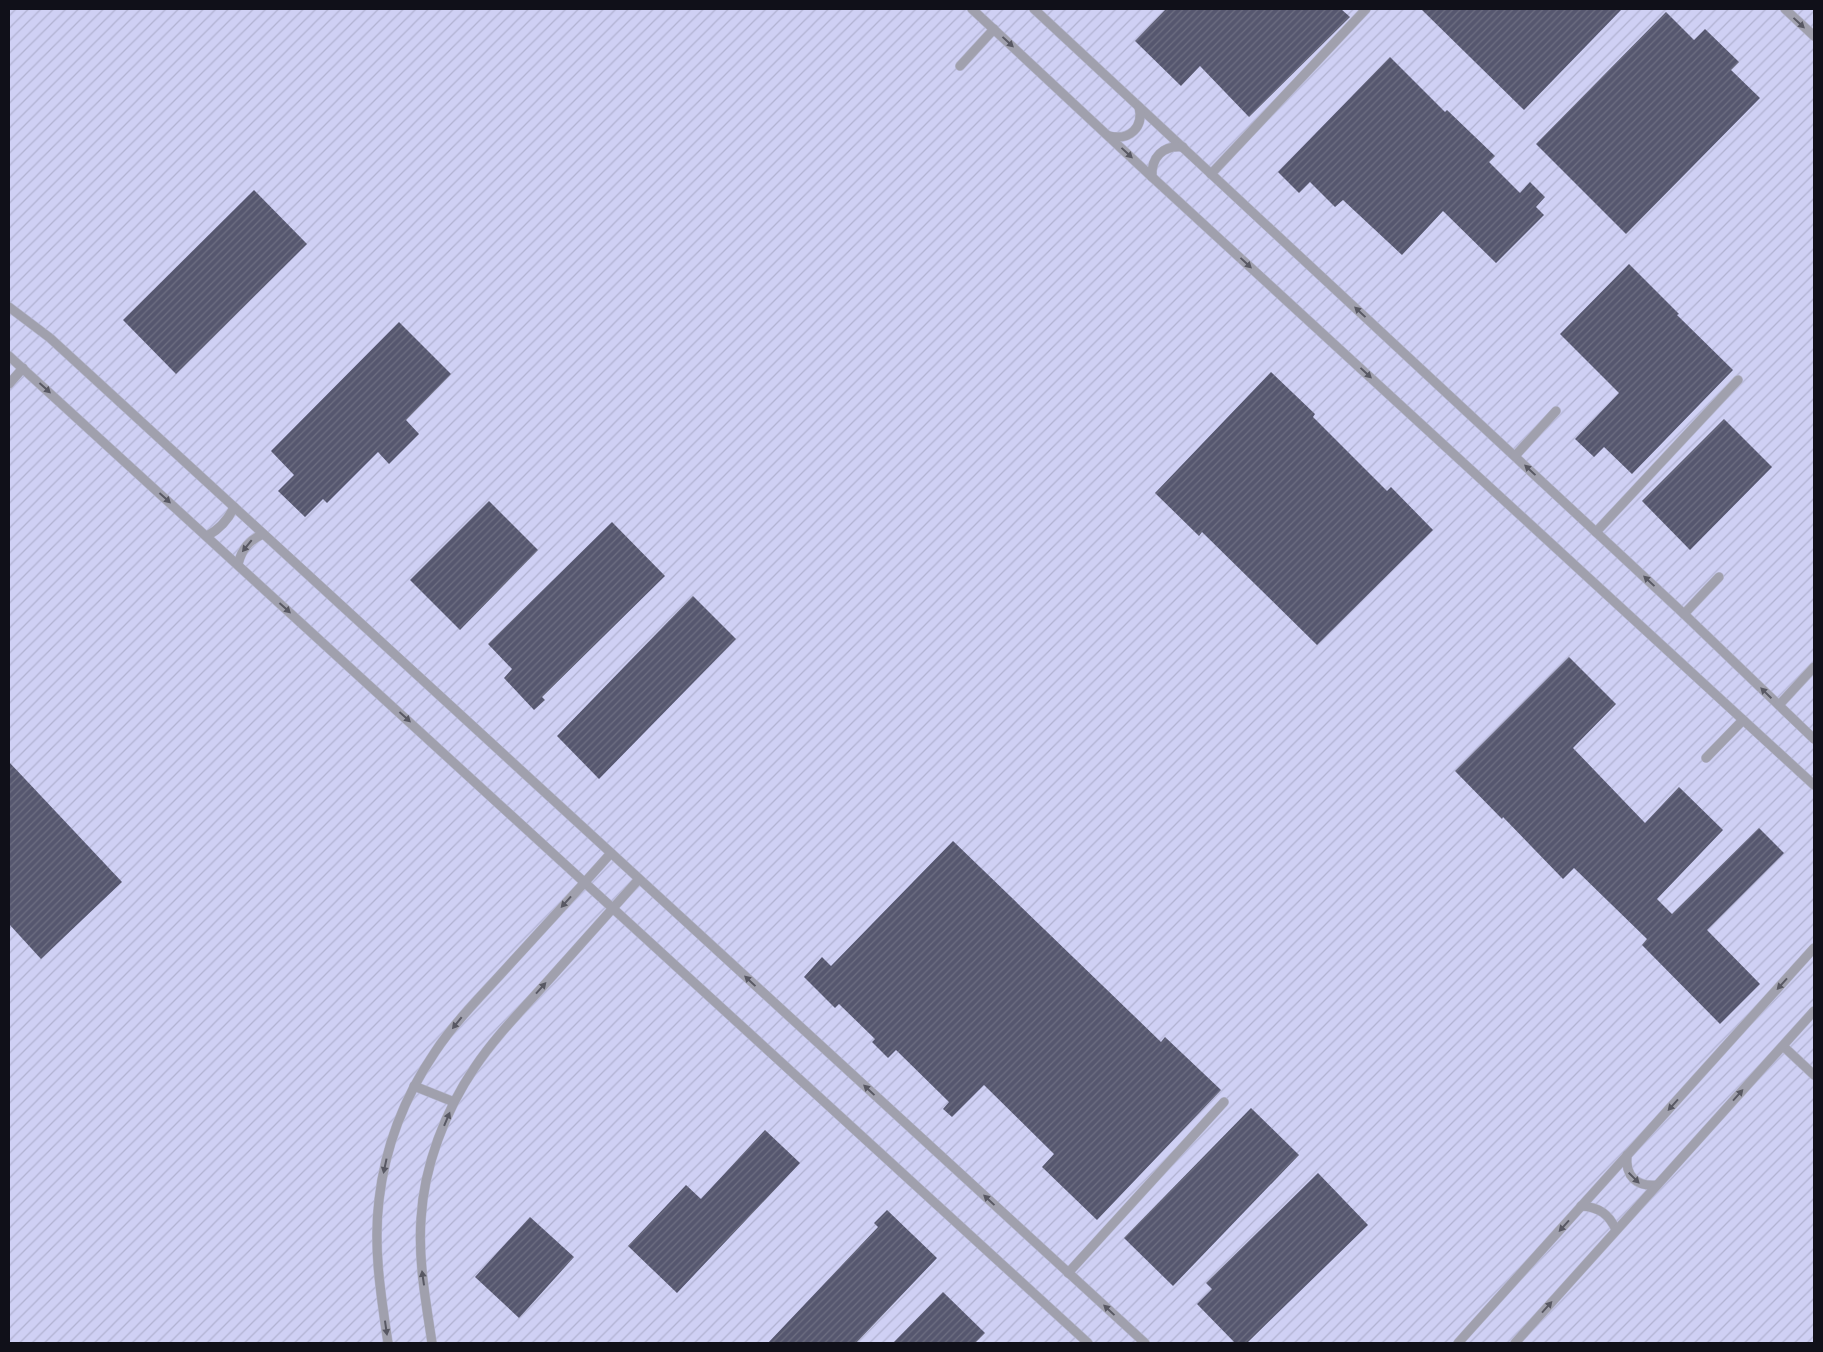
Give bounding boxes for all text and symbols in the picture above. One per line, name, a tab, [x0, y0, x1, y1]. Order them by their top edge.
one-way arrow	[1793, 17, 1805, 29]
one-way arrow	[1001, 36, 1013, 48]
one-way arrow	[1120, 147, 1132, 159]
one-way arrow	[1240, 257, 1252, 269]
one-way arrow	[1354, 306, 1366, 318]
one-way arrow	[1359, 367, 1371, 379]
one-way arrow	[39, 382, 51, 394]
one-way arrow	[1524, 464, 1536, 476]
one-way arrow	[159, 492, 171, 504]
one-way arrow	[241, 540, 252, 553]
one-way arrow	[1643, 575, 1655, 587]
one-way arrow	[279, 602, 291, 614]
one-way arrow	[1761, 687, 1773, 699]
one-way arrow	[398, 712, 411, 723]
one-way arrow	[560, 896, 572, 908]
one-way arrow	[743, 975, 756, 986]
one-way arrow	[1776, 978, 1787, 991]
one-way arrow	[536, 982, 547, 995]
one-way arrow	[452, 1016, 463, 1029]
one-way arrow	[863, 1085, 876, 1096]
one-way arrow	[1732, 1090, 1744, 1102]
one-way arrow	[1667, 1098, 1679, 1110]
one-way arrow	[443, 1112, 451, 1126]
one-way arrow	[381, 1159, 389, 1174]
one-way arrow	[1628, 1172, 1640, 1184]
one-way arrow	[983, 1194, 995, 1206]
one-way arrow	[1558, 1219, 1570, 1231]
one-way arrow	[419, 1269, 427, 1285]
one-way arrow	[1541, 1301, 1553, 1313]
one-way arrow	[1103, 1304, 1115, 1316]
one-way arrow	[382, 1320, 390, 1336]

